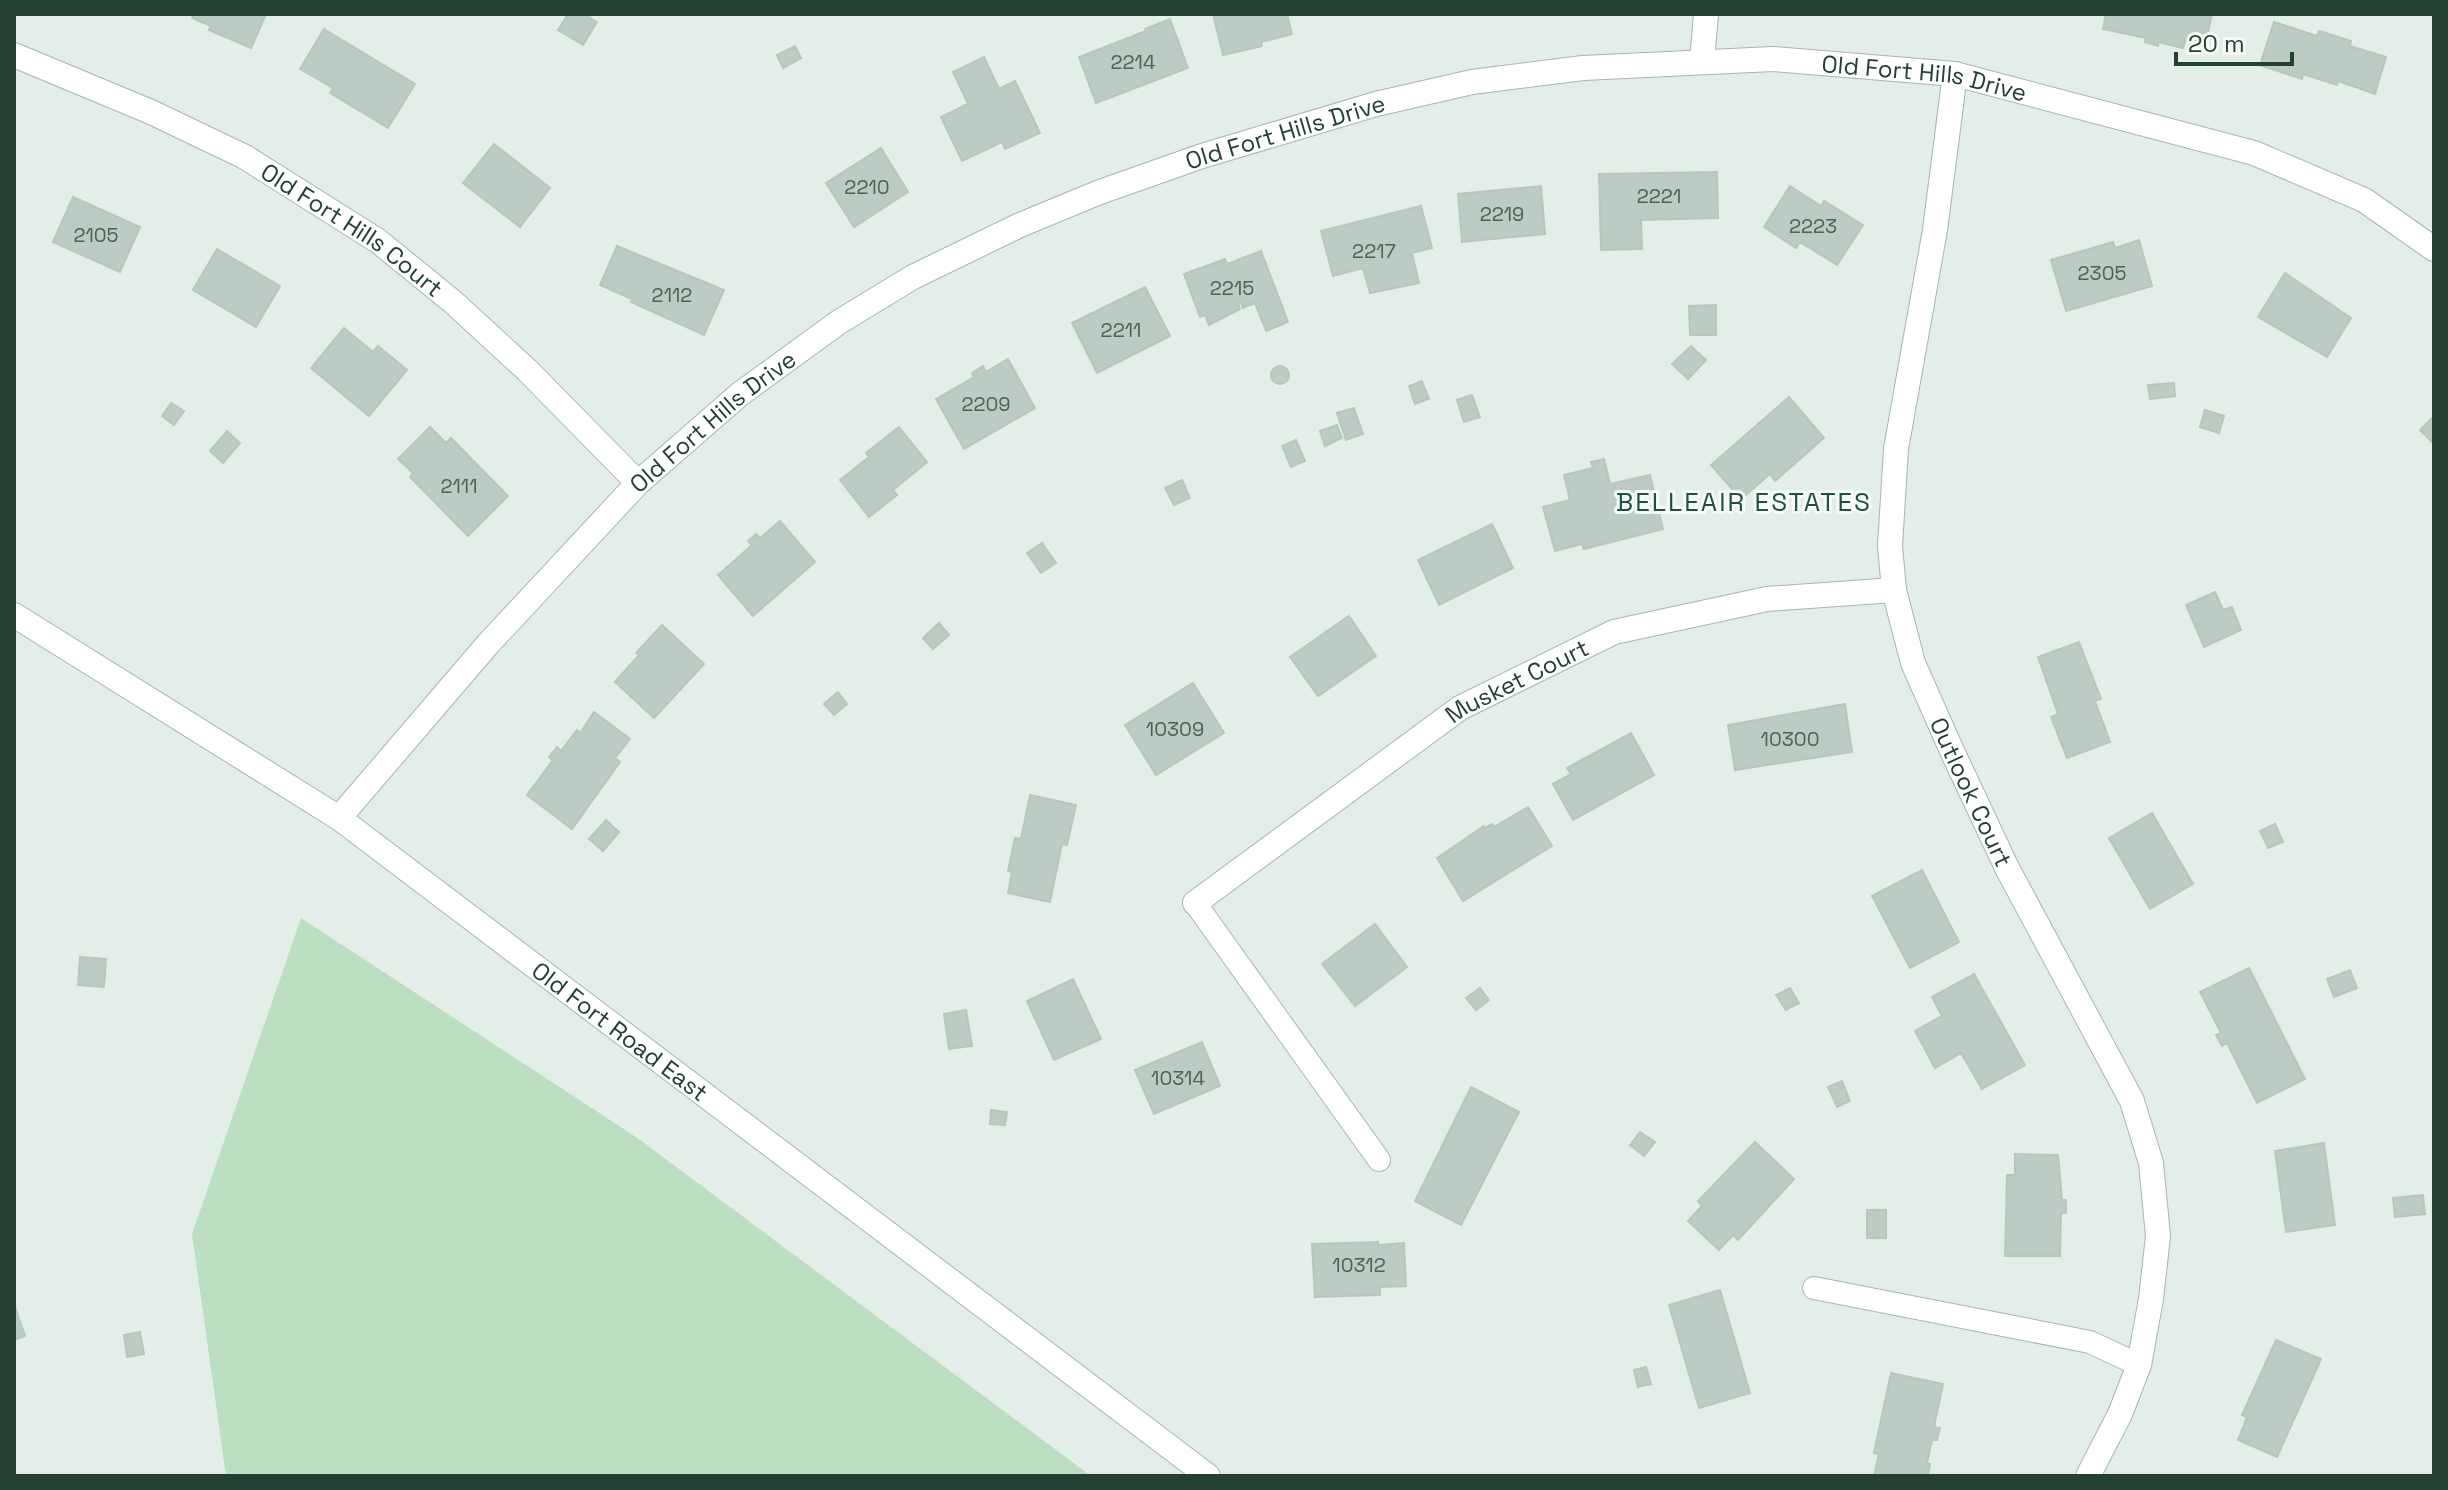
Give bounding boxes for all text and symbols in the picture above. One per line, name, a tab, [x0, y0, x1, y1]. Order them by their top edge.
scale bar	[2176, 16, 2292, 66]
text: 20 m	[2188, 28, 2245, 59]
street label: Old Fort Hills Drive	[1821, 48, 2030, 108]
house number: 2214	[1111, 49, 1155, 75]
street label: Old Fort Hills Drive	[1181, 87, 1388, 176]
street label: Old Fort Hills Court	[255, 156, 449, 303]
house number: 2210	[844, 174, 890, 200]
house number: 2221	[1637, 183, 1681, 209]
house number: 2219	[1480, 201, 1524, 227]
house number: 2223	[1789, 213, 1837, 239]
house number: 2105	[73, 222, 119, 248]
house number: 2217	[1352, 238, 1396, 264]
house number: 2305	[2078, 260, 2126, 286]
house number: 2215	[1210, 275, 1254, 301]
house number: 2112	[652, 282, 692, 308]
house number: 2211	[1101, 317, 1141, 343]
street label: Old Fort Hills Drive	[623, 343, 802, 499]
house number: 2209	[961, 391, 1011, 417]
house number: 2111	[440, 473, 478, 499]
district label: BELLEAIR ESTATES	[1616, 485, 1872, 519]
street label: Musket Court	[1439, 632, 1593, 730]
street label: Outlook Court	[1923, 712, 2020, 872]
house number: 10309	[1146, 716, 1204, 742]
house number: 10300	[1761, 726, 1819, 752]
street label: Old Fort Road East	[526, 954, 715, 1108]
house number: 10314	[1151, 1065, 1205, 1091]
house number: 10312	[1332, 1252, 1386, 1278]

